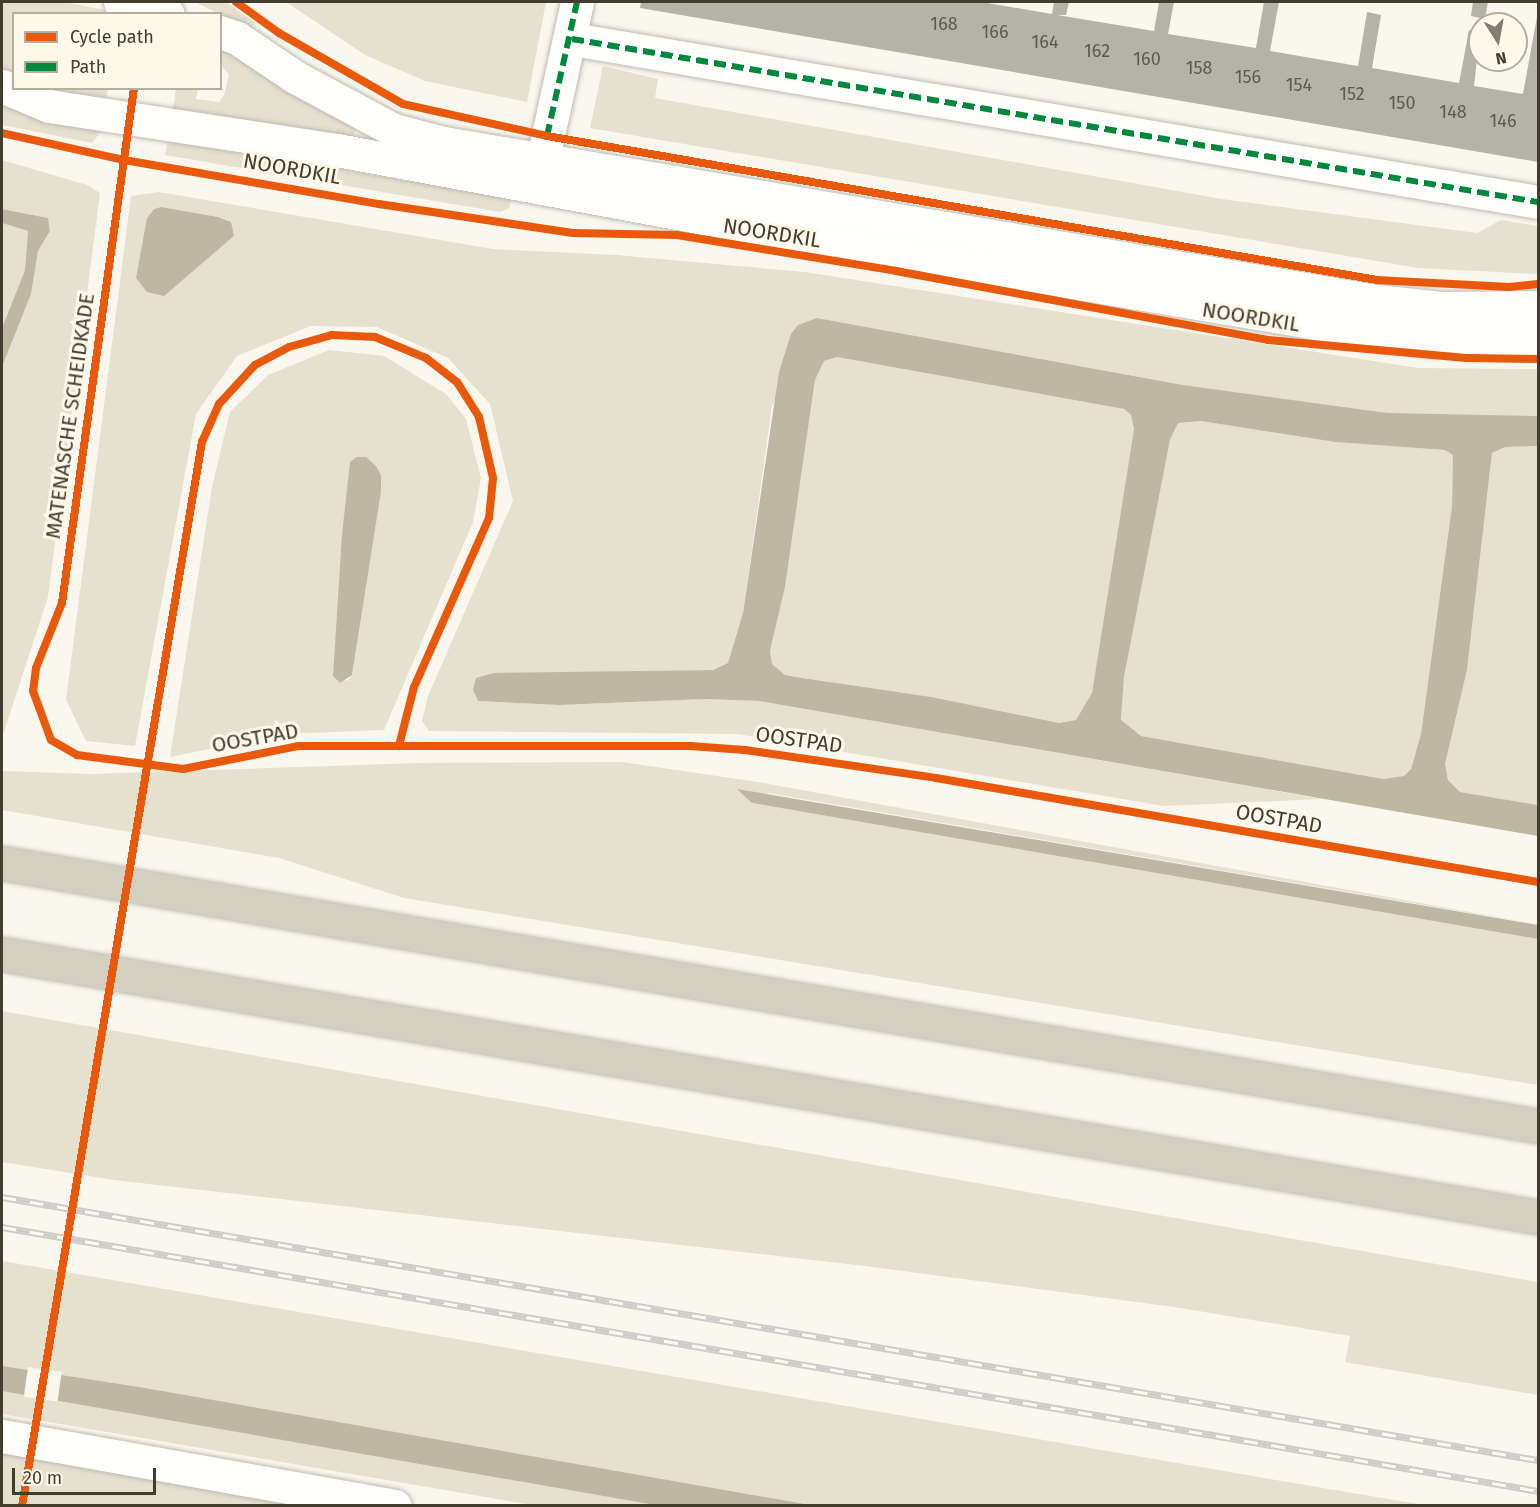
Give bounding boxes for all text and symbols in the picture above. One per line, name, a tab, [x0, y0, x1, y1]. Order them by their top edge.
legend	[12, 12, 222, 90]
north arrow	[1468, 12, 1528, 72]
house number: 168	[930, 13, 958, 35]
house number: 166	[982, 21, 1008, 43]
text: Cycle path	[70, 26, 154, 48]
house number: 164	[1032, 31, 1058, 53]
house number: 162	[1084, 40, 1110, 62]
house number: 160	[1133, 48, 1161, 70]
text: N	[1494, 48, 1508, 69]
text: Path	[70, 56, 106, 78]
house number: 158	[1186, 57, 1212, 79]
house number: 156	[1235, 66, 1261, 88]
house number: 154	[1286, 74, 1312, 96]
house number: 152	[1339, 83, 1365, 105]
house number: 150	[1389, 92, 1415, 114]
house number: 148	[1439, 101, 1467, 123]
house number: 146	[1490, 110, 1516, 132]
street label: NOORDKIL	[241, 148, 343, 190]
street label: NOORDKIL	[721, 213, 823, 253]
street label: MATENASCHE SCHEIDKADE	[40, 292, 100, 540]
street label: NOORDKIL	[1200, 297, 1302, 337]
street label: OOSTPAD	[210, 718, 300, 758]
street label: OOSTPAD	[754, 721, 844, 759]
street label: OOSTPAD	[1234, 799, 1324, 839]
scale bar	[15, 1456, 159, 1494]
text: 20 m	[23, 1467, 62, 1489]

